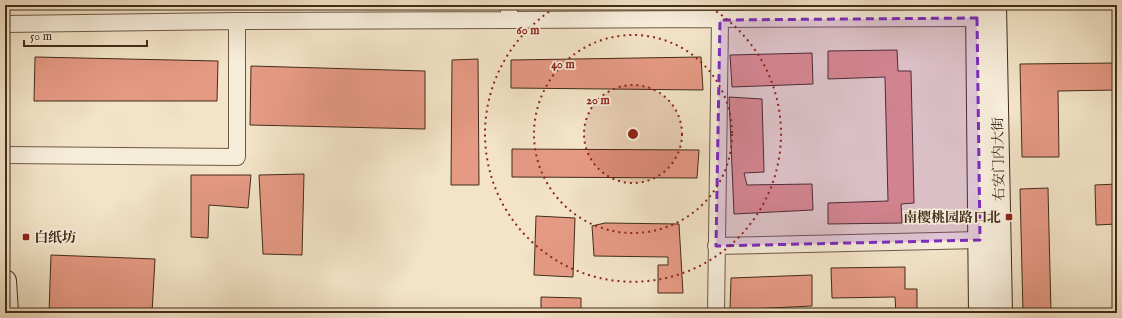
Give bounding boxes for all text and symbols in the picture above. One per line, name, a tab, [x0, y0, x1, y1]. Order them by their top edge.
scale bar	[24, 22, 147, 48]
text: 60 m	[517, 23, 540, 38]
text: 50 m	[30, 29, 52, 44]
text: 40 m	[551, 57, 576, 72]
text: 20 m	[586, 93, 610, 108]
street label: 右安门内大街	[989, 117, 1009, 201]
centre of rings	[626, 127, 640, 141]
place label: 南樱桃园路口北	[903, 209, 1001, 227]
marker: 南樱桃园路口北	[1004, 212, 1014, 222]
place label: 白纸坊	[34, 229, 76, 247]
marker: 白纸坊	[21, 232, 31, 242]

